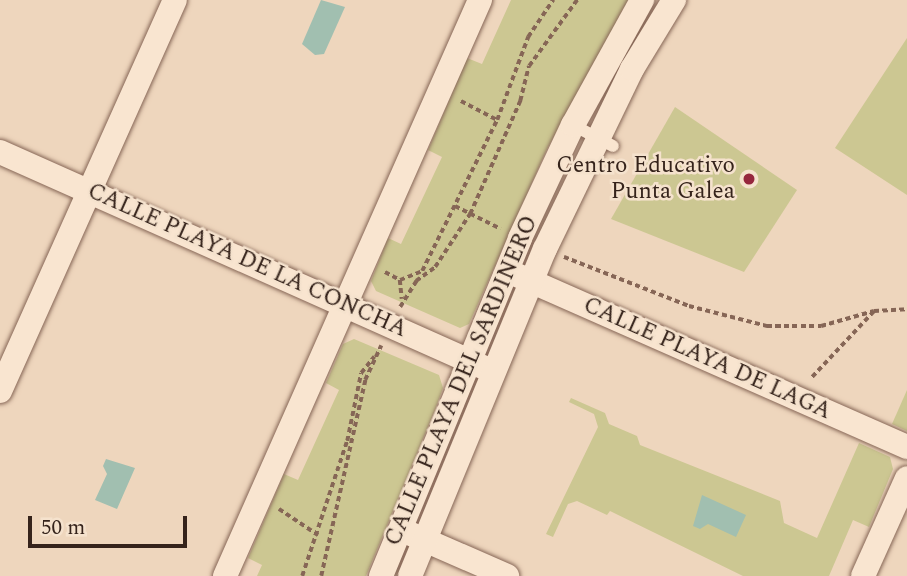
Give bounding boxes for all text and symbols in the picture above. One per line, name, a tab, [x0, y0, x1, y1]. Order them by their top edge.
place label: Centro Educativo Punta Galea	[556, 152, 735, 206]
marker: Centro Educativo Punta Galea	[741, 171, 757, 187]
street label: CALLE PLAYA DE LA CONCHA	[83, 178, 411, 344]
street label: CALLE PLAYA DEL SARDINERO	[380, 212, 544, 550]
street label: CALLE PLAYA DE LAGA	[579, 292, 835, 426]
scale bar	[32, 503, 191, 546]
text: 50 m	[41, 512, 85, 544]

